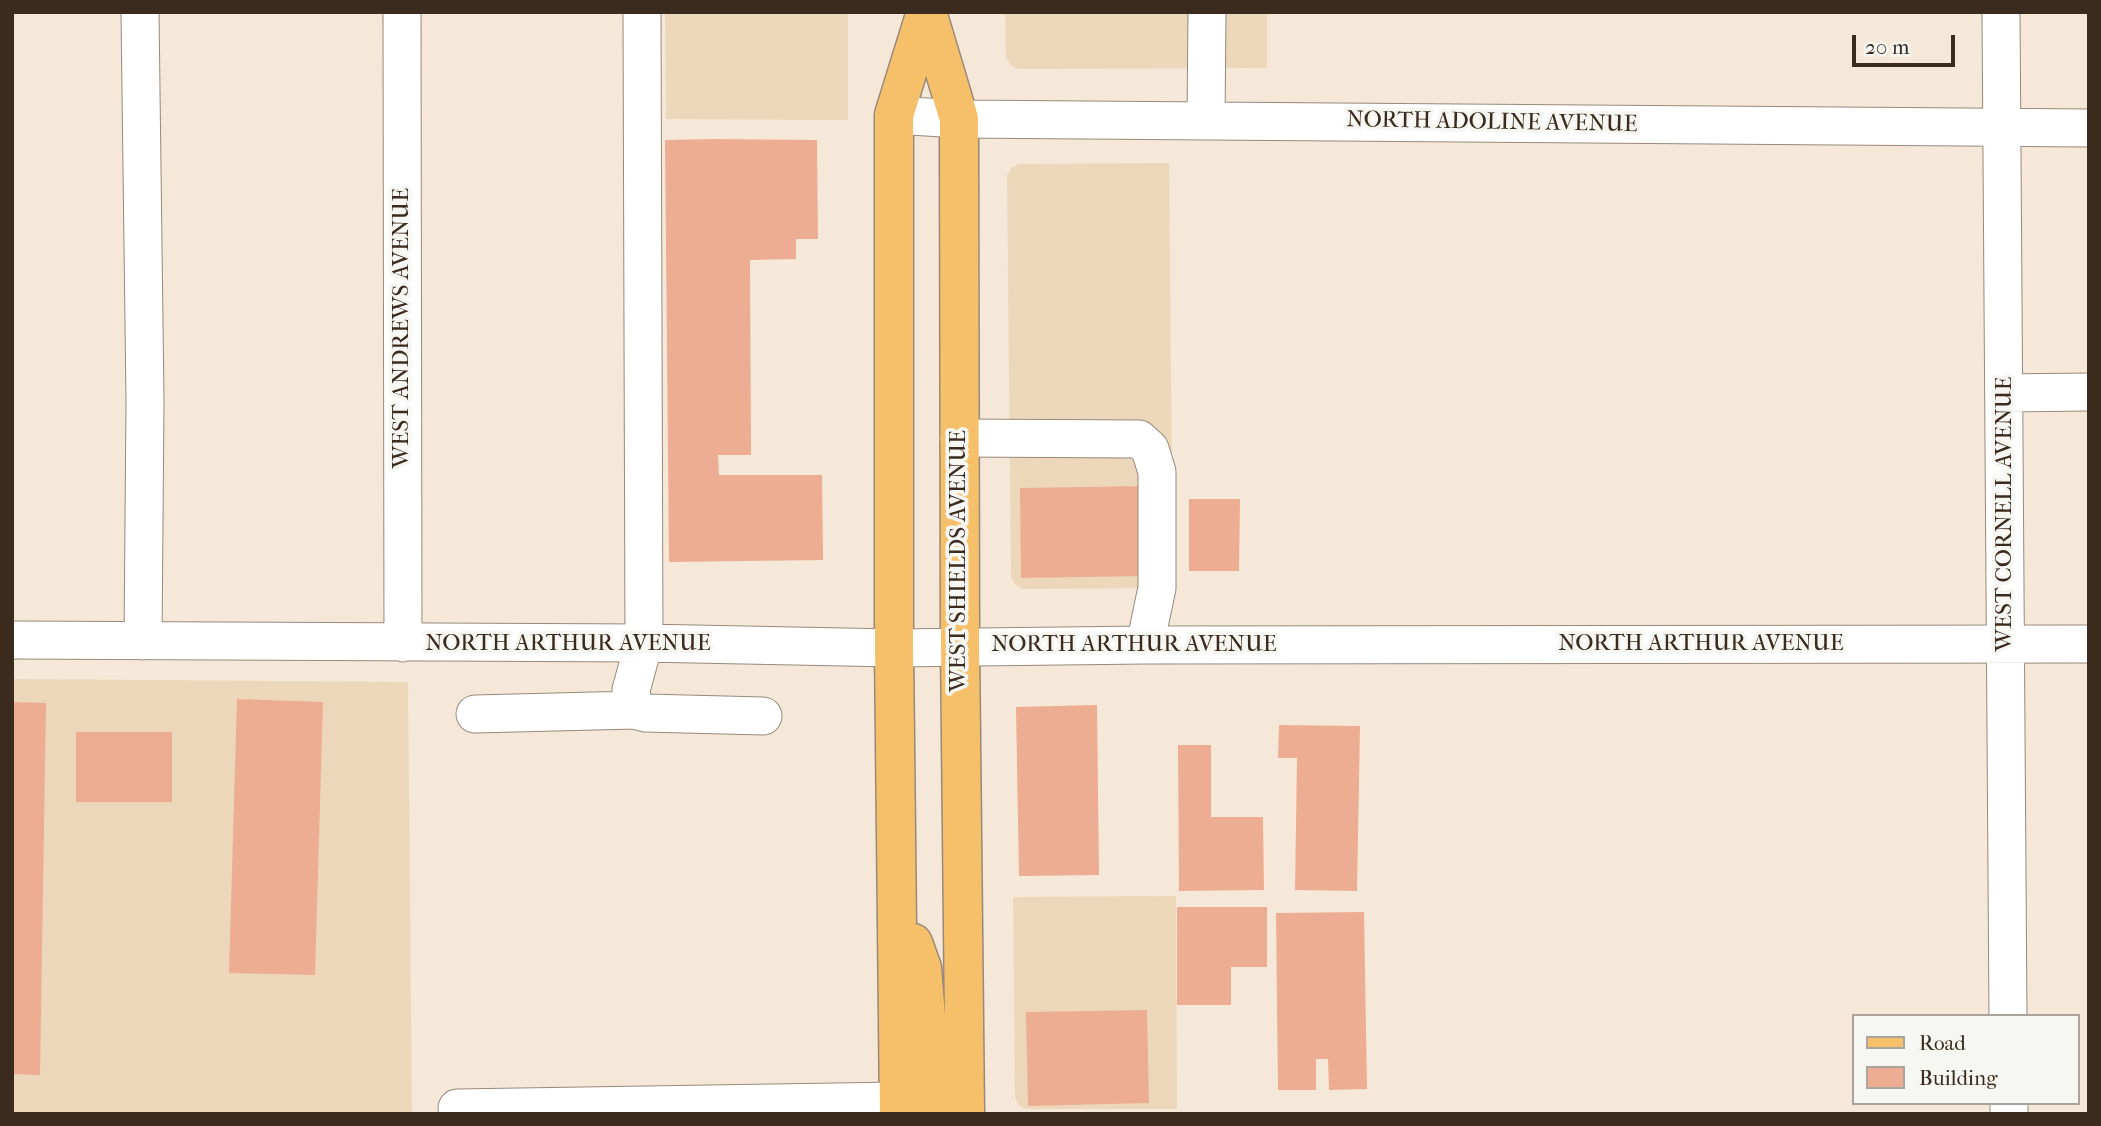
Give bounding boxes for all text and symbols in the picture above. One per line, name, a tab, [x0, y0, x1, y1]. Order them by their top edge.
scale bar	[1856, 21, 1959, 65]
text: 20 m	[1865, 35, 1909, 59]
street label: NORTH ADOLINE AVENUE	[1346, 107, 1638, 139]
street label: WEST ANDREWS AVENUE	[388, 188, 416, 468]
street label: WEST CORNELL AVENUE	[1991, 376, 2019, 652]
street label: WEST SHIELDS AVENUE	[945, 430, 973, 692]
street label: NORTH ARTHUR AVENUE	[425, 630, 711, 658]
street label: NORTH ARTHUR AVENUE	[1558, 630, 1844, 658]
street label: NORTH ARTHUR AVENUE	[991, 631, 1277, 659]
legend	[1853, 1014, 2080, 1105]
text: Road	[1919, 1031, 1966, 1055]
text: Building	[1919, 1066, 1997, 1090]

